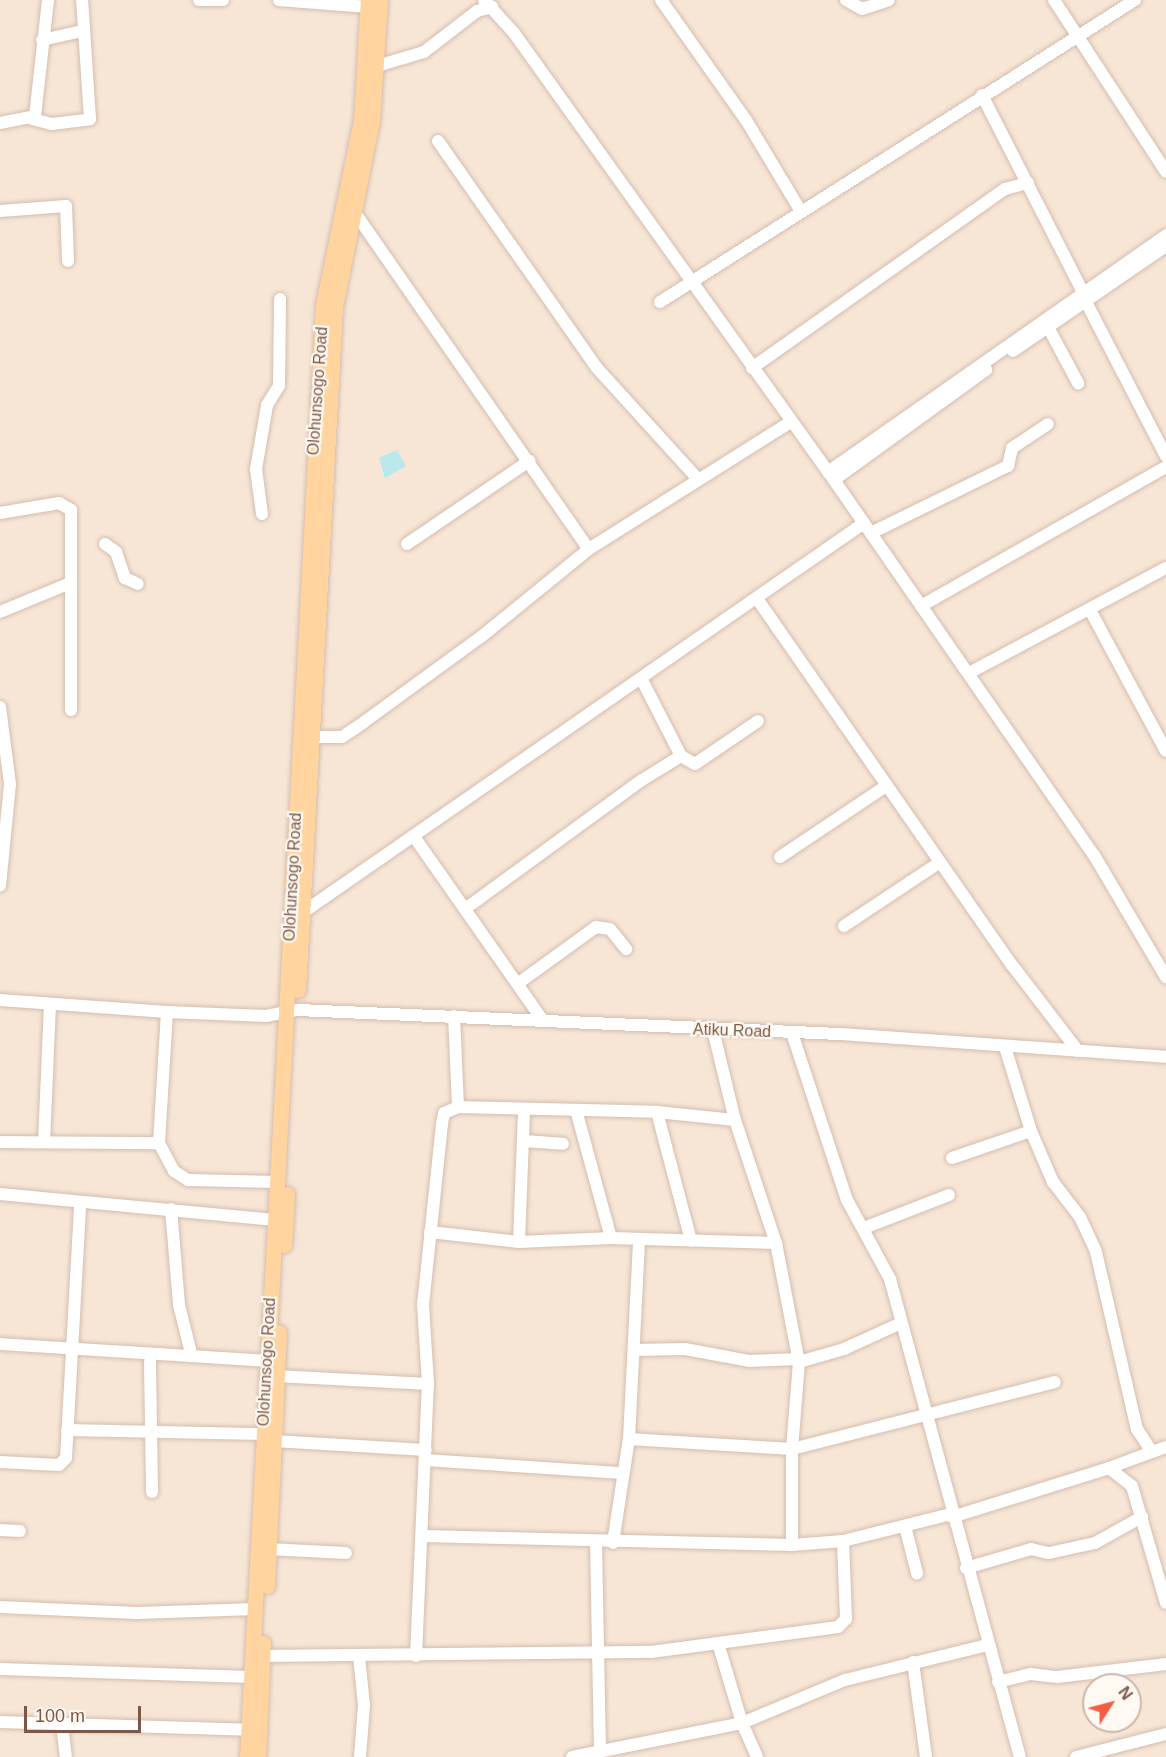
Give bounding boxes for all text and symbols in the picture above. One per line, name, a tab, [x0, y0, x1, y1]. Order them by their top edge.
street label: Olohunsogo Road	[304, 326, 332, 456]
street label: Olohunsogo Road	[280, 812, 306, 942]
street label: Atiku Road	[693, 1020, 771, 1042]
street label: Olohunsogo Road	[254, 1297, 280, 1427]
north arrow	[1082, 1673, 1142, 1733]
text: N	[1115, 1684, 1136, 1703]
scale bar	[27, 1694, 144, 1732]
text: 100 m	[35, 1706, 85, 1726]

